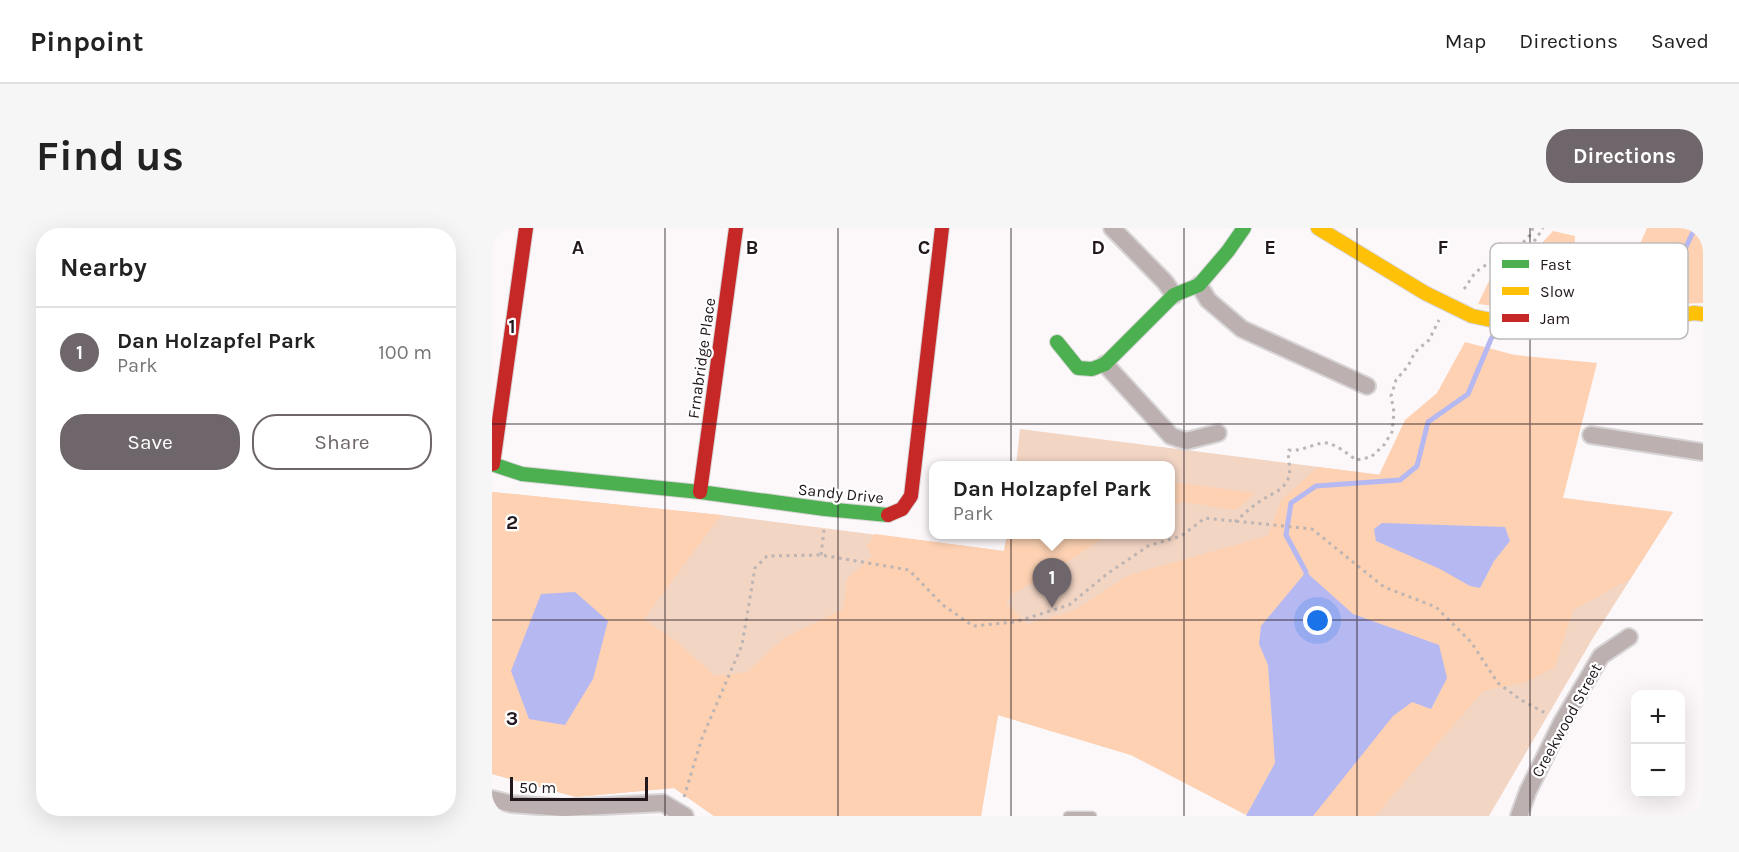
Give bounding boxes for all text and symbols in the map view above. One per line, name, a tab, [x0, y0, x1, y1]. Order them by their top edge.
text: Pinpoint	[30, 25, 143, 58]
text: Map	[1445, 29, 1486, 53]
text: Directions	[1519, 29, 1618, 53]
text: Saved	[1651, 29, 1709, 53]
button: Directions	[1546, 129, 1703, 183]
text: Find us	[36, 131, 184, 181]
text: A	[572, 236, 585, 259]
text: B	[746, 236, 758, 259]
text: C	[918, 236, 930, 259]
text: D	[1091, 236, 1105, 259]
text: E	[1264, 236, 1276, 259]
text: F	[1438, 236, 1449, 259]
legend	[1490, 243, 1688, 339]
text: Nearby	[60, 252, 147, 283]
text: Fast	[1540, 255, 1571, 274]
text: Slow	[1540, 282, 1575, 301]
street label: Frnabridge Place	[684, 296, 719, 420]
text: Jam	[1540, 309, 1570, 328]
text: 1	[508, 315, 516, 338]
text: Dan Holzapfel Park	[117, 328, 315, 354]
text: 1	[76, 341, 83, 364]
text: 100 m	[378, 341, 432, 364]
text: Park	[117, 354, 158, 377]
button: Save	[60, 414, 240, 470]
button: Share	[252, 414, 432, 470]
popup	[929, 461, 1175, 539]
text: Dan Holzapfel Park	[953, 476, 1151, 502]
street label: Sandy Drive	[797, 480, 885, 507]
text: Park	[953, 502, 993, 525]
text: 2	[506, 511, 518, 534]
pin: 1	[1032, 558, 1072, 608]
your location	[1303, 606, 1332, 635]
street label: Creekwood Street	[1527, 660, 1606, 781]
map controls	[1631, 690, 1685, 798]
button: +	[1631, 690, 1685, 744]
text: 3	[506, 707, 518, 730]
button: −	[1631, 744, 1685, 798]
scale bar	[510, 774, 648, 802]
text: 50 m	[519, 778, 556, 797]

